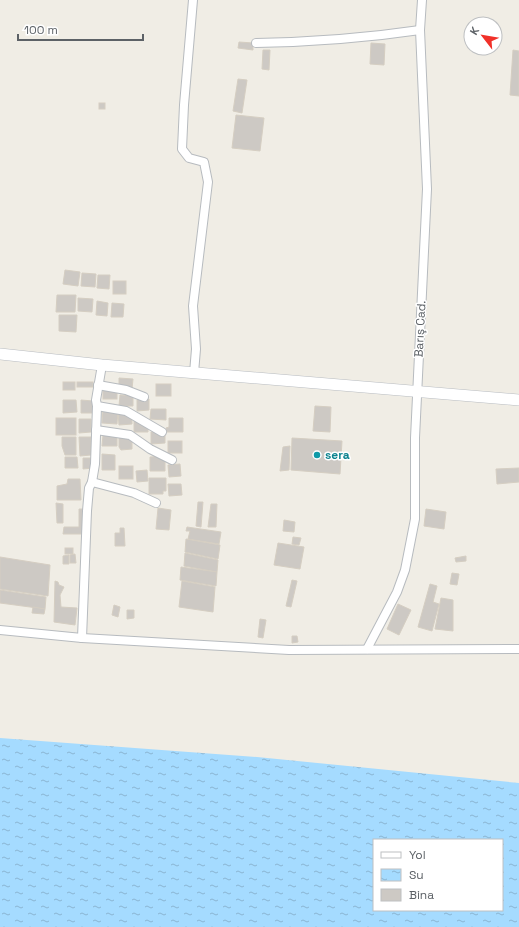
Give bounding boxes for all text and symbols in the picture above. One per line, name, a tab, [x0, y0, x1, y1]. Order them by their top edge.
scale bar	[18, 16, 143, 42]
north arrow	[463, 16, 503, 56]
text: 100 m	[24, 22, 58, 38]
text: K	[467, 24, 482, 37]
street label: Barış Cad.	[411, 300, 429, 358]
place label: sera	[325, 447, 350, 463]
marker: sera	[312, 450, 322, 460]
legend	[373, 839, 503, 911]
text: Yol	[409, 847, 426, 863]
text: Su	[409, 867, 424, 883]
text: Bina	[409, 887, 434, 903]

